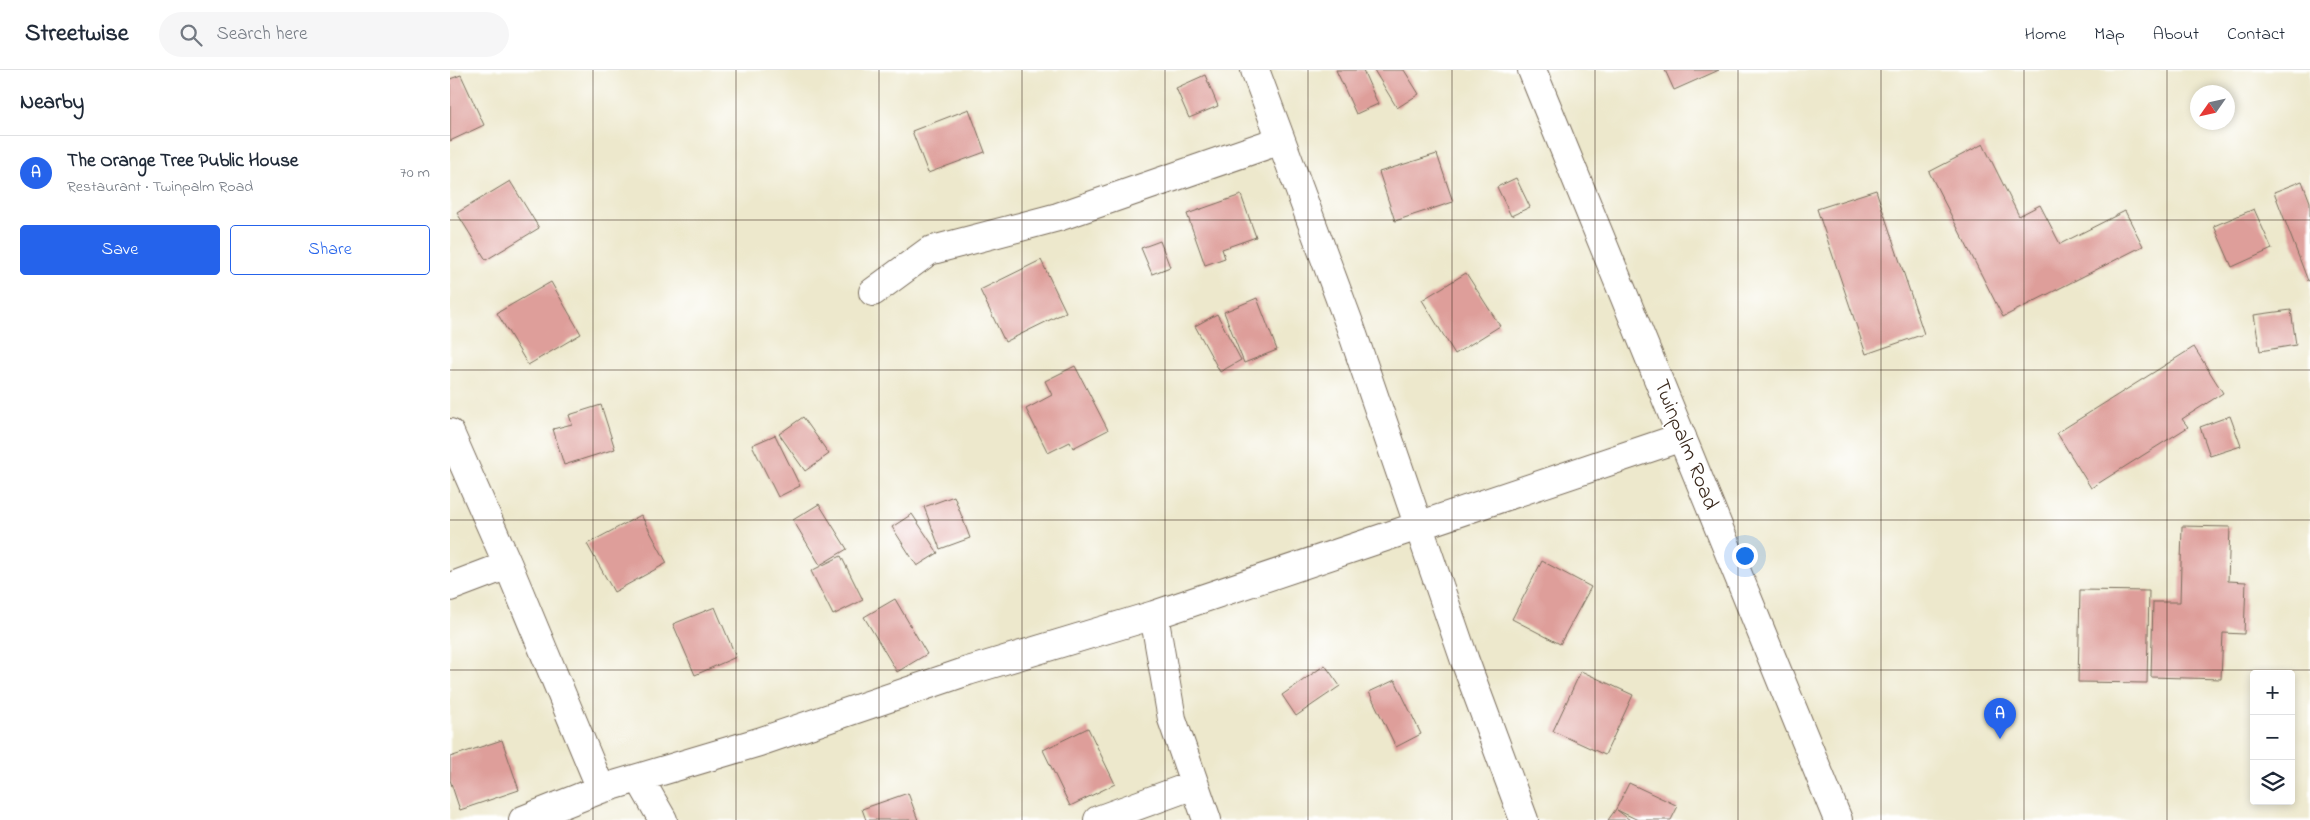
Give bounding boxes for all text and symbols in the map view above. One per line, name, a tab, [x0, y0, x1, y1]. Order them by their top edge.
search box	[159, 12, 509, 57]
text: Streetwise	[25, 17, 129, 52]
icon: search	[177, 21, 205, 49]
text: Search here	[217, 21, 308, 48]
text: Home	[2025, 22, 2066, 48]
text: Map	[2094, 22, 2125, 48]
text: About	[2153, 22, 2199, 48]
text: Contact	[2227, 22, 2285, 48]
north arrow	[2190, 85, 2235, 130]
text: Nearby	[20, 88, 84, 118]
text: The Orange Tree Public House	[67, 148, 298, 175]
text: A	[31, 161, 41, 185]
text: 70 m	[400, 161, 430, 185]
text: Restaurant · Twinpalm Road	[67, 175, 253, 199]
button: Save	[20, 225, 220, 275]
button: Share	[230, 225, 430, 275]
street label: Twinpalm Road	[1644, 375, 1726, 515]
your location	[1732, 543, 1758, 569]
map controls	[2250, 670, 2295, 805]
button: +	[2250, 670, 2295, 715]
pin: A	[1984, 698, 2016, 739]
button: −	[2250, 715, 2295, 760]
button: layers	[2250, 760, 2295, 805]

